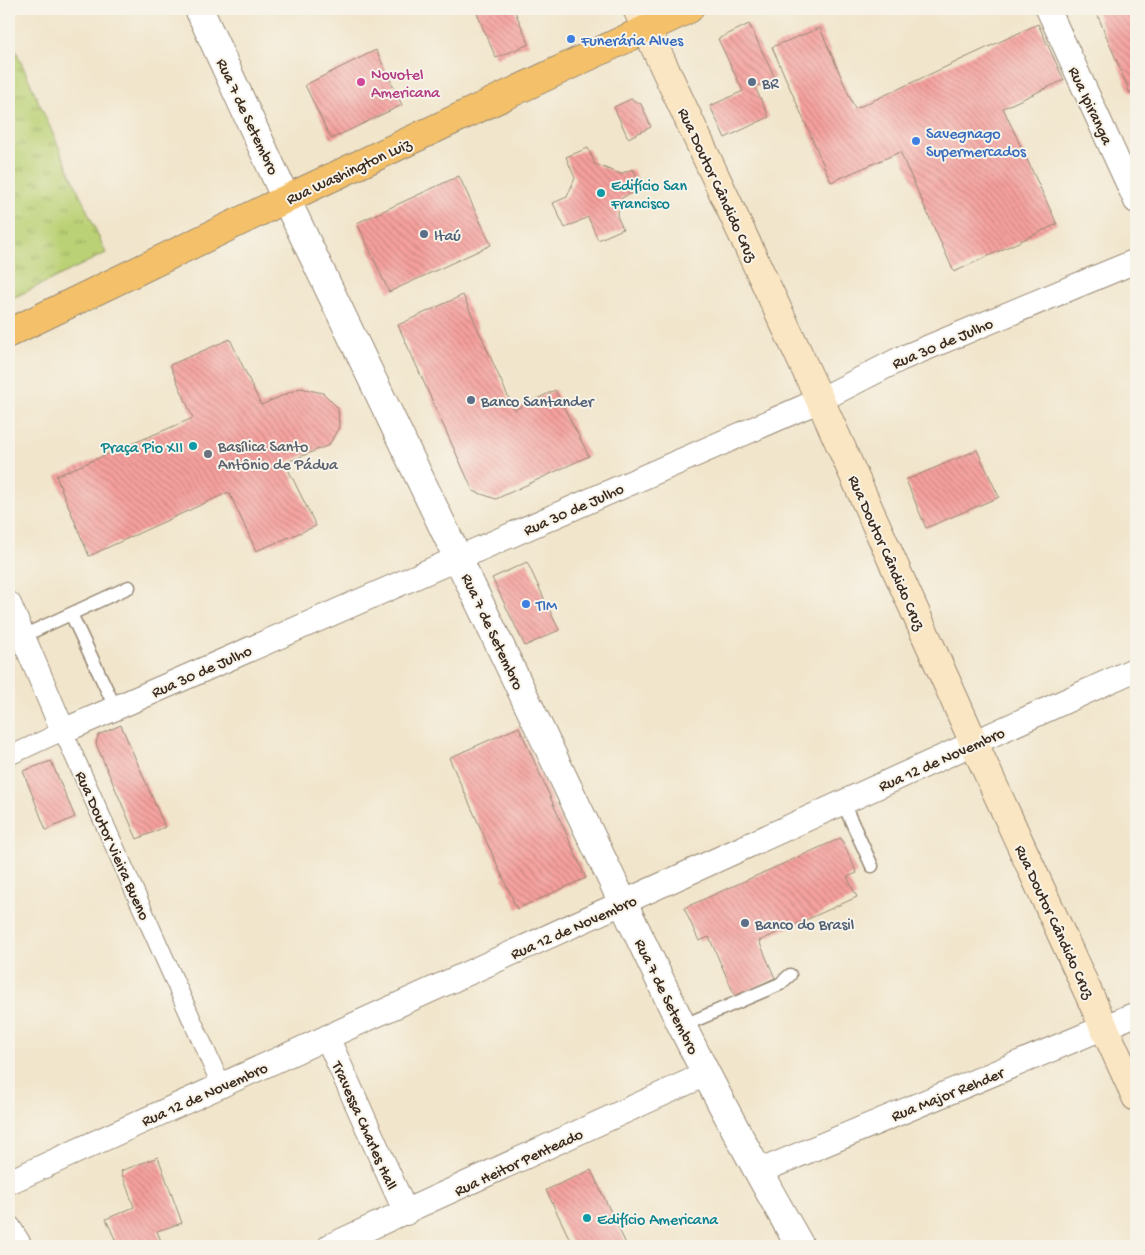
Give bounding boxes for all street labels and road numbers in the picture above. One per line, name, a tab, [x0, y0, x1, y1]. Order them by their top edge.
street label: Rua 7 de Setembro	[211, 56, 281, 179]
street label: Rua Ipiranga	[1062, 64, 1116, 150]
street label: Rua Doutor Cândido Cruz	[672, 106, 760, 266]
street label: Rua Washington Luiz	[284, 135, 416, 210]
street label: Rua 30 de Julho	[890, 315, 997, 375]
street label: Rua Doutor Cândido Cruz	[842, 473, 928, 635]
street label: Rua 30 de Julho	[521, 481, 627, 542]
street label: Rua 7 de Setembro	[456, 571, 526, 694]
street label: Rua 30 de Julho	[149, 643, 255, 704]
street label: Rua 12 de Novembro	[876, 725, 1008, 798]
street label: Rua Doutor Vieira Bueno	[69, 769, 152, 924]
street label: Rua Doutor Cândido Cruz	[1009, 843, 1097, 1003]
street label: Rua 12 de Novembro	[508, 893, 640, 966]
street label: Rua 7 de Setembro	[629, 937, 701, 1058]
street label: Travessa Charles Hall	[325, 1058, 400, 1194]
street label: Rua 12 de Novembro	[139, 1060, 271, 1133]
street label: Rua Major Rehder	[889, 1065, 1009, 1127]
street label: Rua Heitor Penteado	[452, 1126, 587, 1202]

